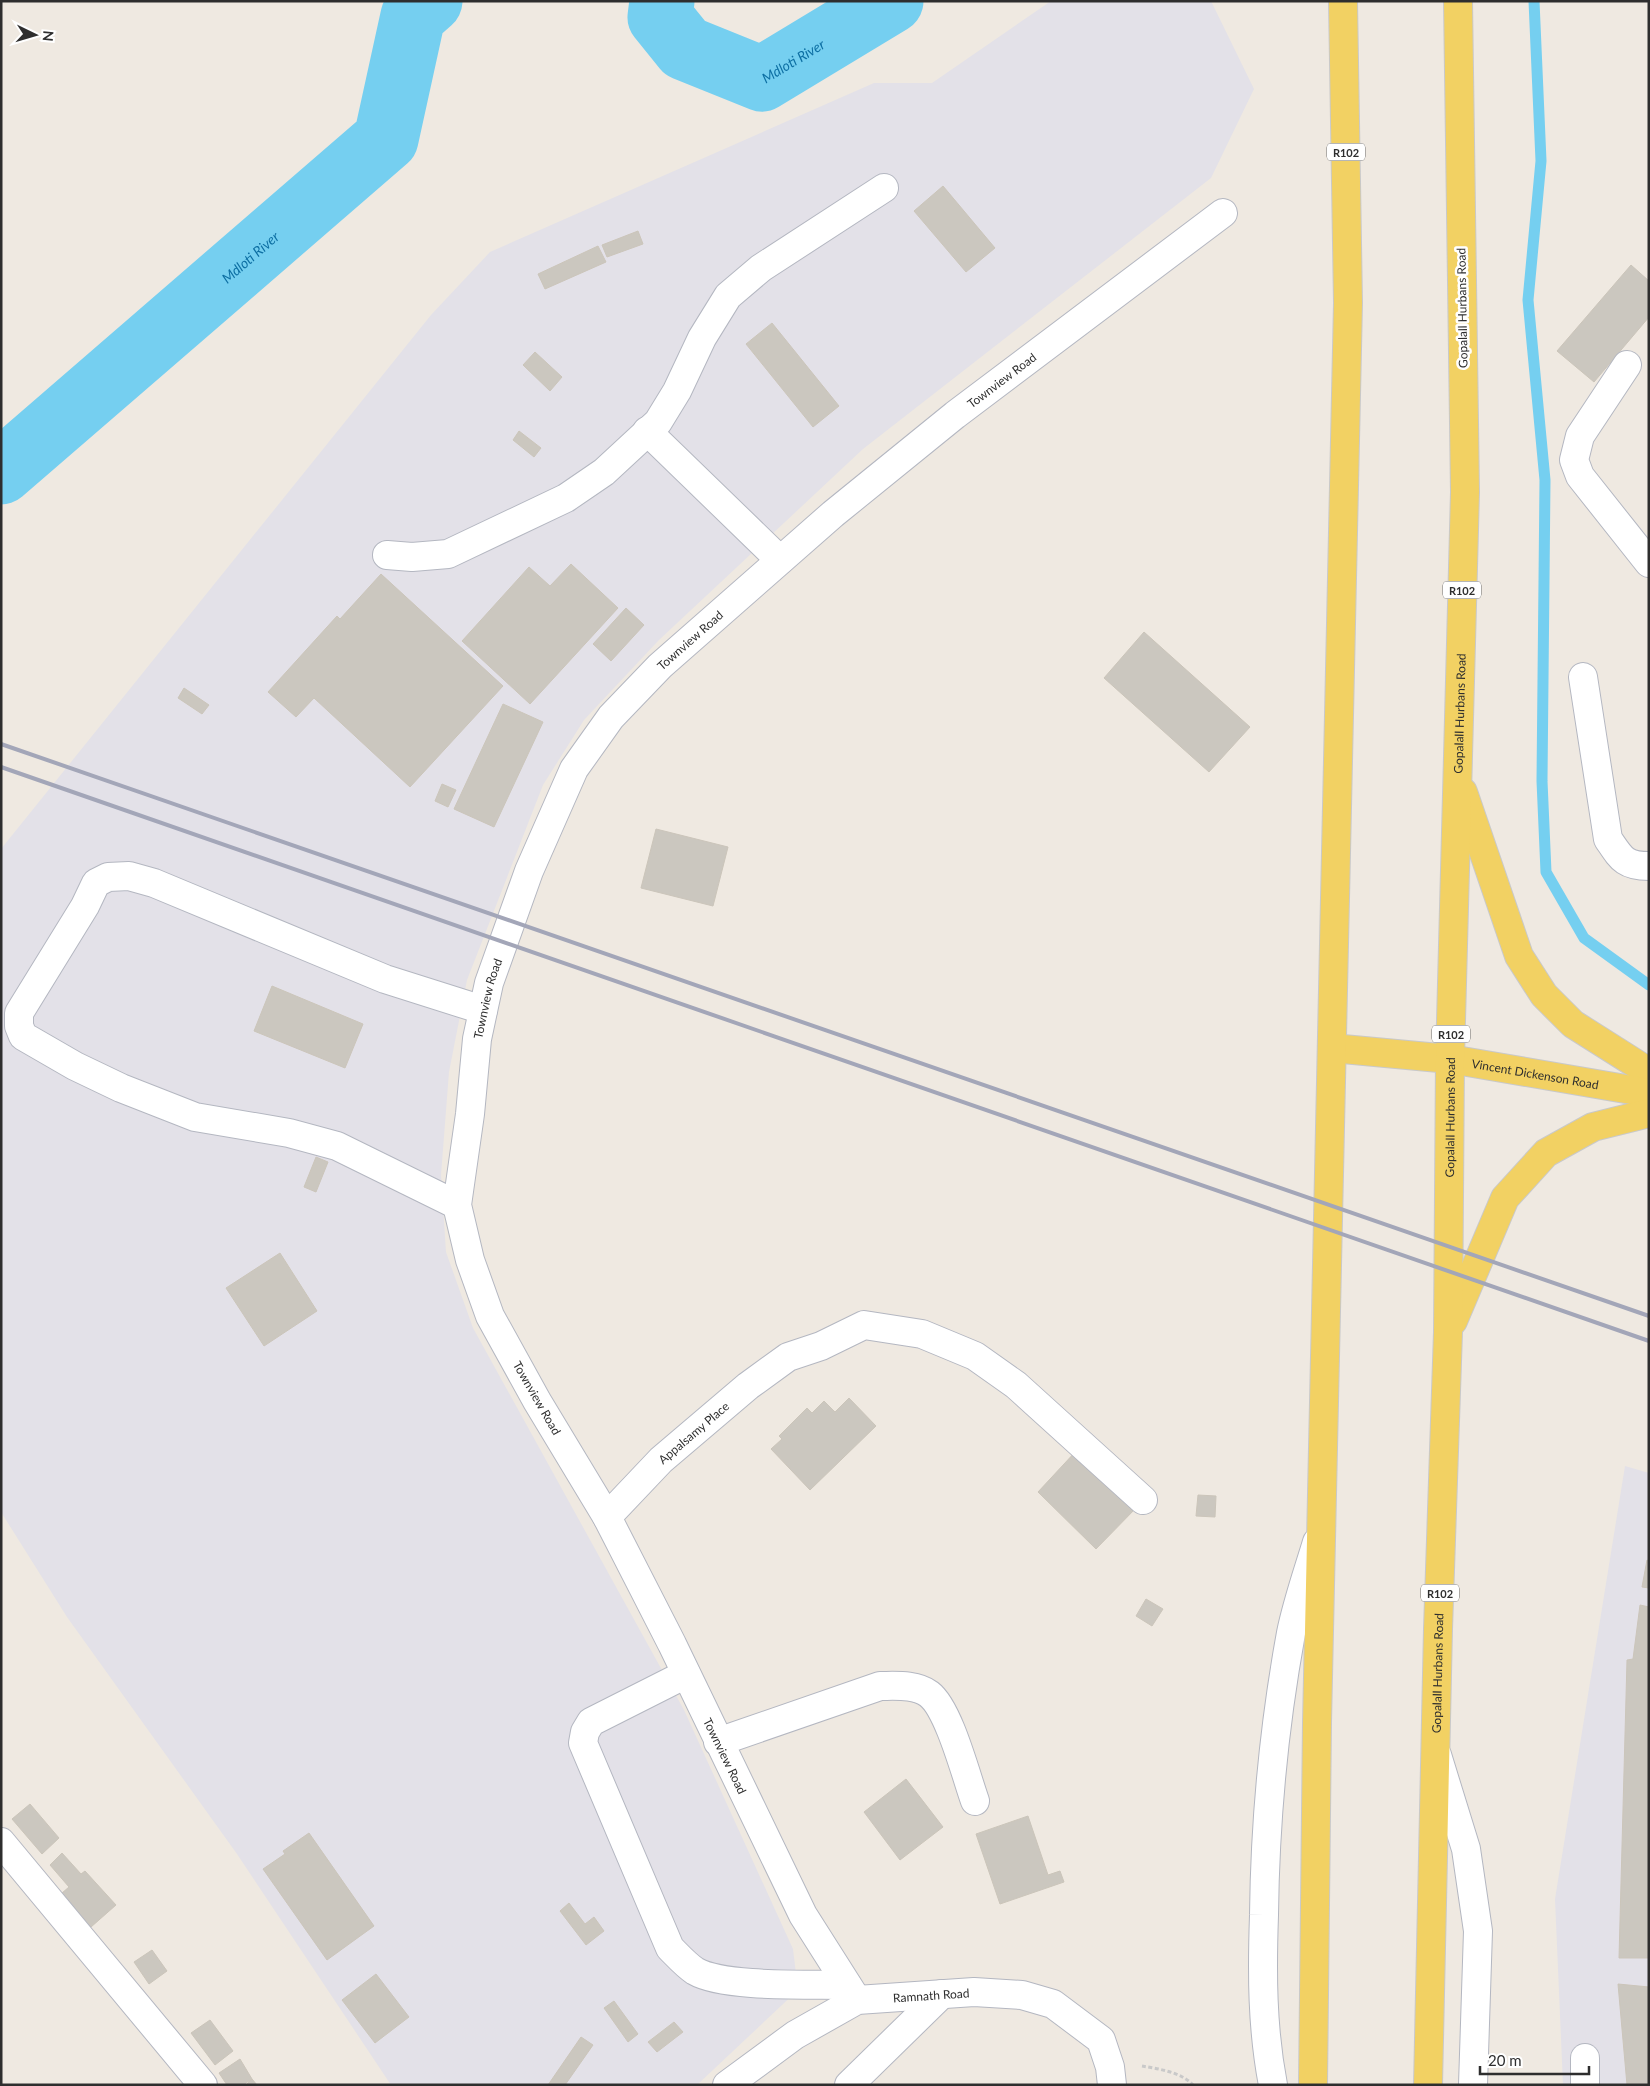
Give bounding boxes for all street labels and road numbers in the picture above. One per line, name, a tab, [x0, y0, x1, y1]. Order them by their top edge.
road number: R102	[1327, 144, 1365, 160]
street label: Gopalall Hurbans Road	[1453, 248, 1471, 368]
street label: Townview Road	[964, 349, 1039, 411]
road number: R102	[1443, 582, 1481, 598]
street label: Townview Road	[654, 607, 726, 673]
street label: Gopalall Hurbans Road	[1450, 653, 1468, 774]
street label: Townview Road	[470, 956, 505, 1040]
road number: R102	[1432, 1026, 1470, 1042]
street label: Vincent Dickenson Road	[1471, 1055, 1600, 1092]
street label: Gopalall Hurbans Road	[1442, 1057, 1458, 1177]
street label: Townview Road	[510, 1358, 564, 1438]
street label: Appalsamy Place	[655, 1398, 732, 1467]
road number: R102	[1421, 1585, 1459, 1602]
street label: Gopalall Hurbans Road	[1428, 1613, 1446, 1733]
street label: Townview Road	[700, 1716, 750, 1796]
street label: Ramnath Road	[892, 1985, 970, 2005]

